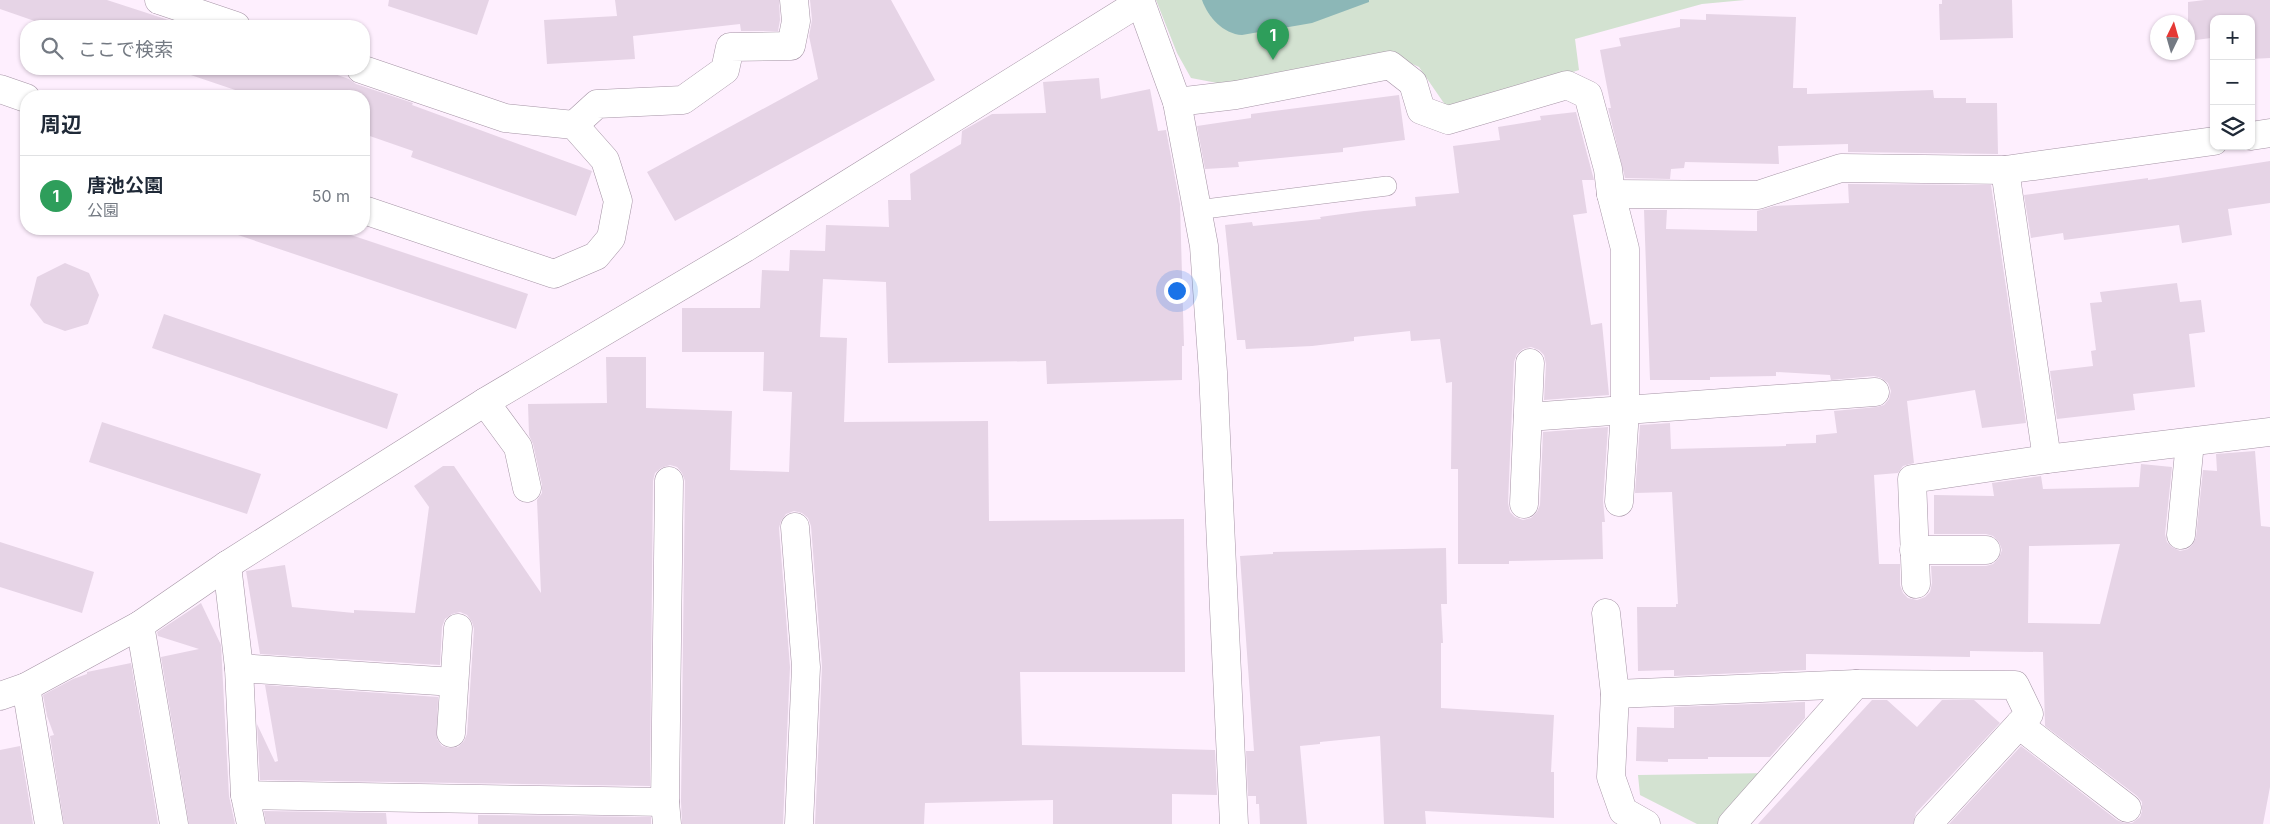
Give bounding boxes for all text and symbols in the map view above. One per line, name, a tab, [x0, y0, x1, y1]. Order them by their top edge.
north arrow	[2150, 15, 2195, 60]
map controls	[2210, 15, 2255, 150]
button: +	[2210, 15, 2255, 60]
pin: 1	[1257, 19, 1289, 60]
search box	[20, 20, 370, 75]
icon: search	[38, 34, 66, 62]
text: ここで検索	[78, 38, 173, 61]
button: −	[2210, 60, 2255, 105]
button: layers	[2210, 105, 2255, 150]
text: 周辺	[40, 112, 82, 137]
text: 唐池公園	[87, 174, 163, 197]
text: 1	[53, 186, 59, 206]
text: 50 m	[312, 186, 350, 206]
text: 公園	[87, 200, 119, 220]
your location	[1164, 278, 1190, 304]

